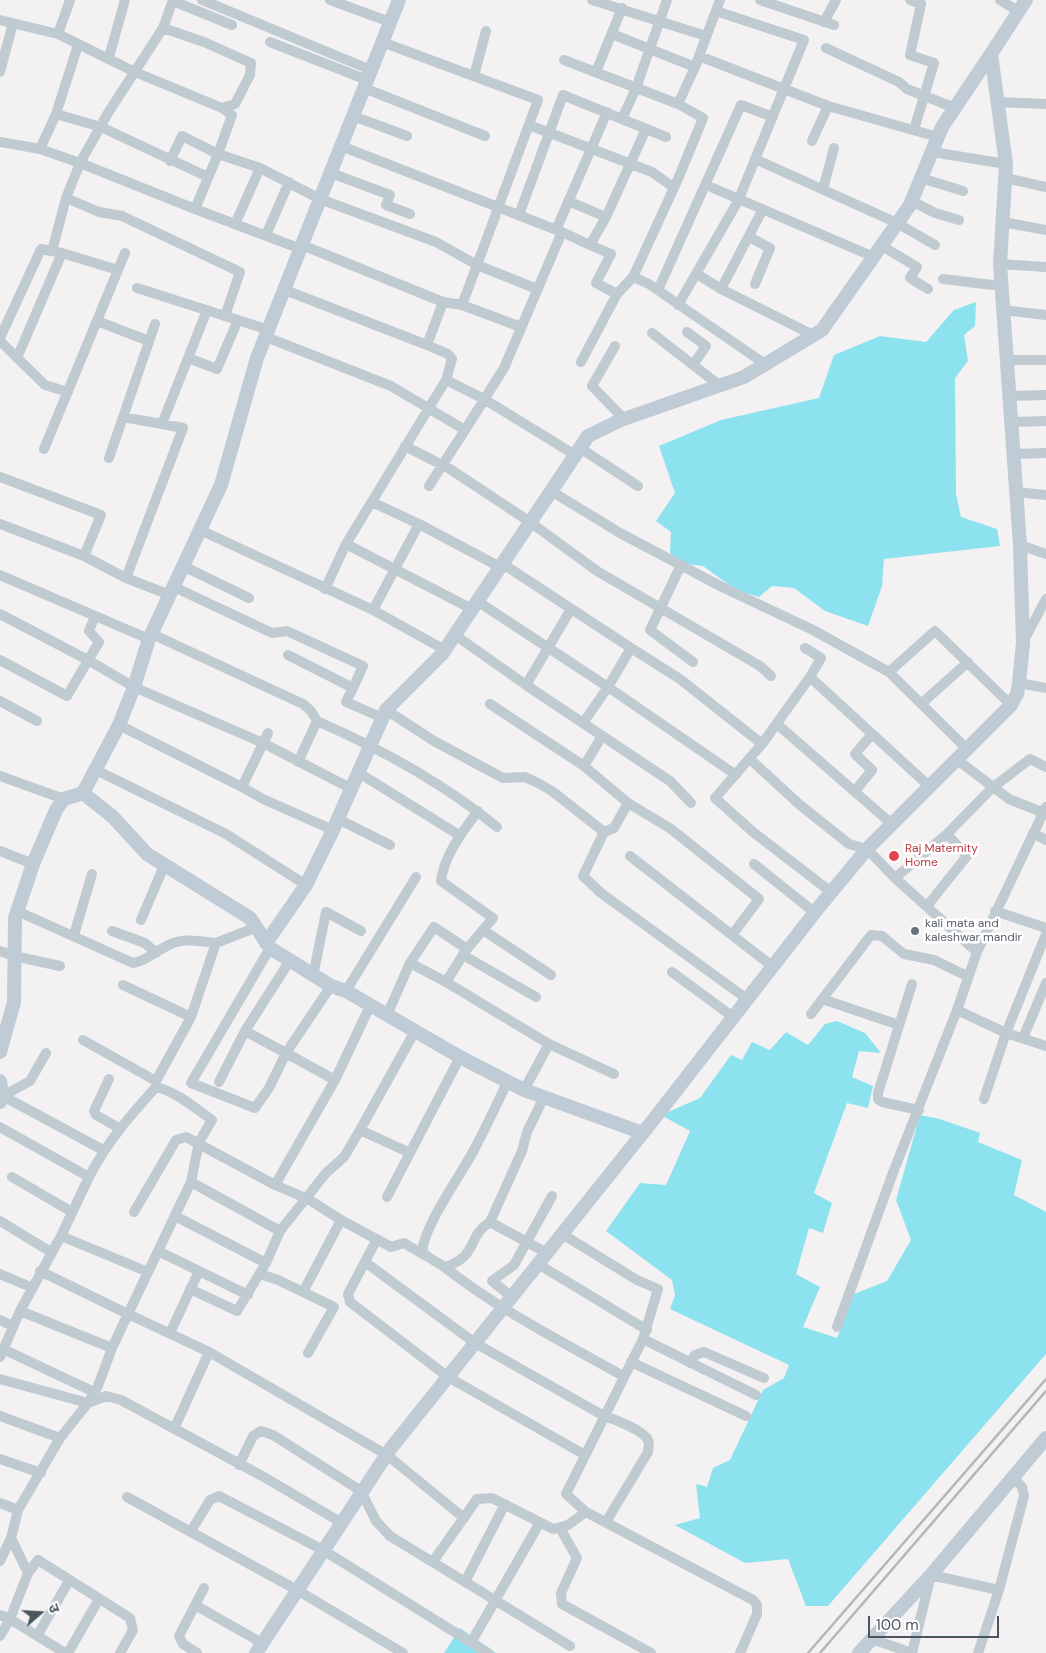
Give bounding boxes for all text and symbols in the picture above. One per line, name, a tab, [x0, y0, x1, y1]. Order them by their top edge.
place label: Raj Maternity Home	[905, 842, 978, 870]
marker: Raj Maternity Home	[887, 849, 901, 863]
place label: kali mata and kaleshwar mandir	[925, 917, 1022, 945]
marker: kali mata and kaleshwar mandir	[909, 925, 921, 937]
north arrow	[15, 1588, 65, 1638]
text: उ	[44, 1601, 64, 1615]
scale bar	[871, 1606, 1002, 1638]
text: 100 m	[876, 1615, 919, 1635]

